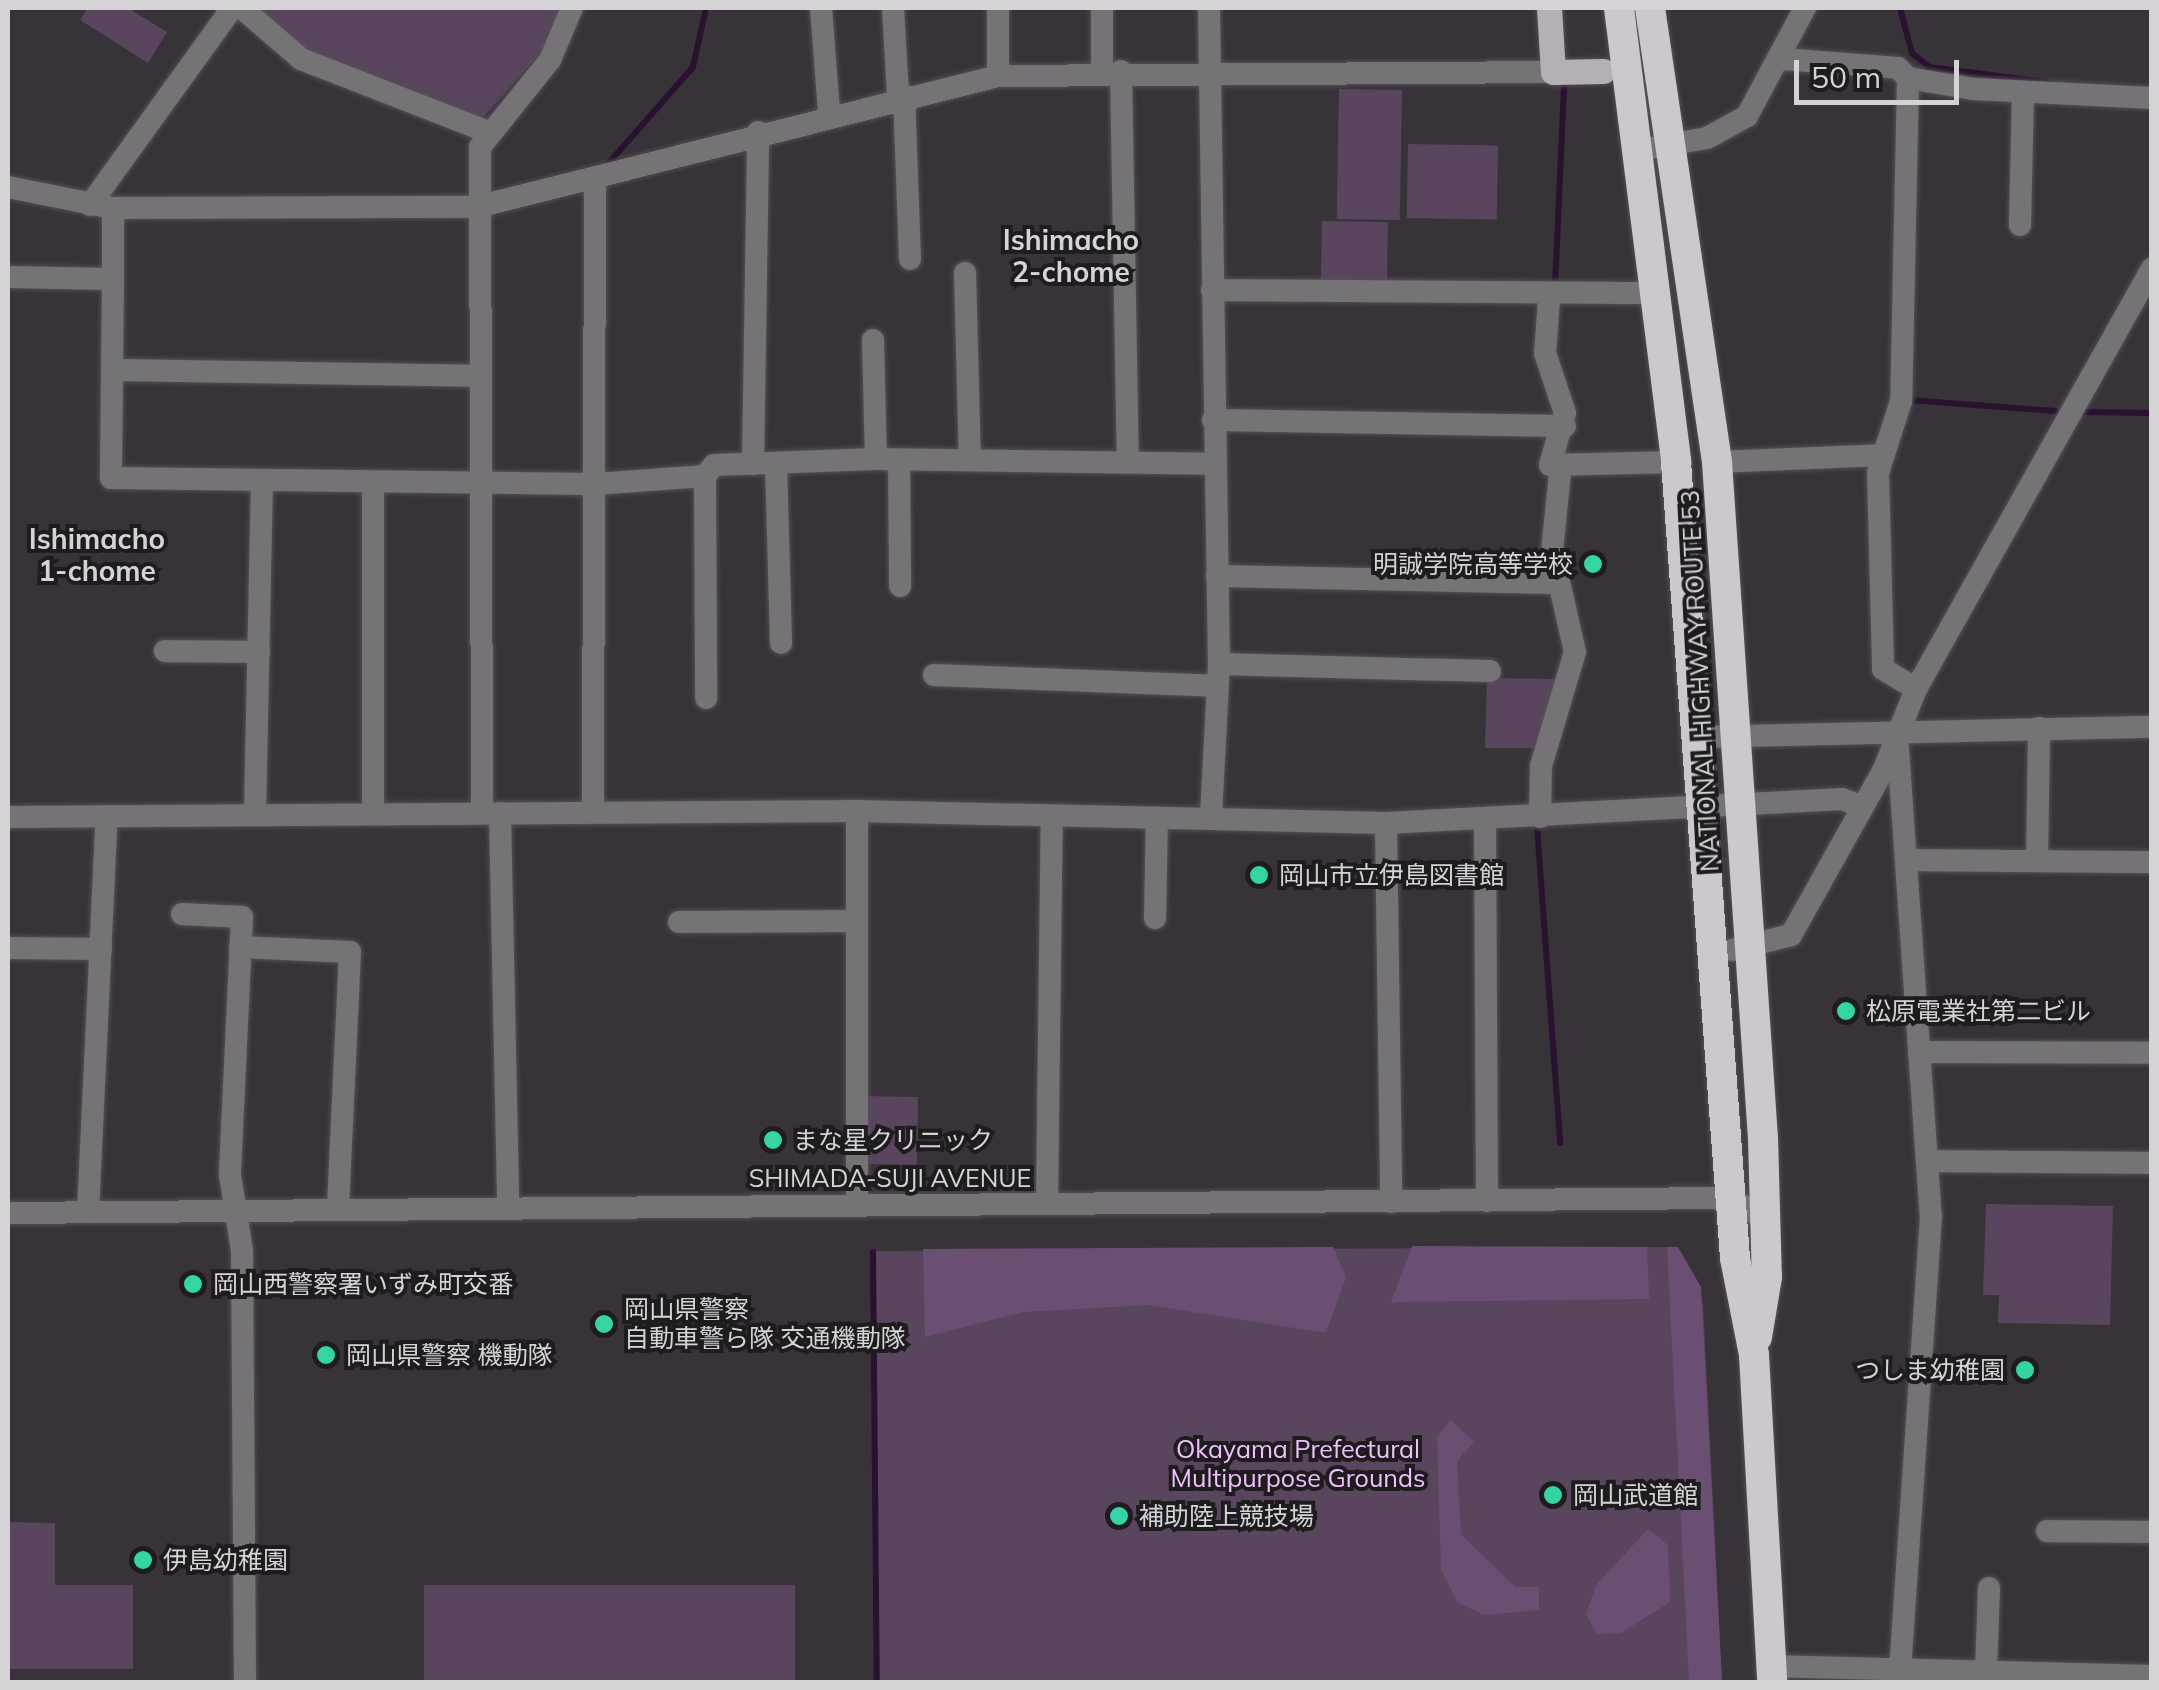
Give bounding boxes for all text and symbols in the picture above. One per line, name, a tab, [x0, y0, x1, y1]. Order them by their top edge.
scale bar	[1799, 40, 1964, 102]
text: 50 m	[1811, 58, 1881, 96]
district label: Ishimacho 2-chome	[1003, 223, 1139, 289]
street label: NATIONAL HIGHWAY ROUTE 53	[1675, 489, 1725, 873]
district label: Ishimacho 1-chome	[29, 522, 165, 588]
place label: 明誠学院高等学校	[1373, 549, 1573, 579]
marker: 明誠学院高等学校	[1582, 553, 1604, 575]
place label: 岡山市立伊島図書館	[1279, 860, 1504, 890]
marker: 岡山市立伊島図書館	[1248, 864, 1270, 886]
place label: 松原電業社第二ビル	[1866, 996, 2091, 1026]
marker: 松原電業社第二ビル	[1835, 1000, 1857, 1022]
place label: まな星クリニック	[793, 1125, 993, 1155]
marker: まな星クリニック	[762, 1129, 784, 1151]
street label: SHIMADA-SUJI AVENUE	[749, 1163, 1031, 1193]
place label: 岡山西警察署いずみ町交番	[213, 1269, 513, 1299]
marker: 岡山西警察署いずみ町交番	[182, 1273, 204, 1295]
place label: 岡山県警察 自動車警ら隊 交通機動隊	[624, 1295, 906, 1354]
marker: 岡山県警察 自動車警ら隊 交通機動隊	[593, 1313, 615, 1335]
place label: 岡山県警察 機動隊	[346, 1340, 553, 1370]
marker: 岡山県警察 機動隊	[315, 1344, 337, 1366]
place label: つしま幼稚園	[1855, 1355, 2005, 1385]
marker: つしま幼稚園	[2014, 1359, 2036, 1381]
park label: Okayama Prefectural Multipurpose Grounds	[1171, 1435, 1425, 1494]
place label: 岡山武道館	[1573, 1480, 1698, 1510]
marker: 岡山武道館	[1542, 1484, 1564, 1506]
place label: 補助陸上競技場	[1139, 1501, 1314, 1531]
marker: 補助陸上競技場	[1108, 1505, 1130, 1527]
place label: 伊島幼稚園	[163, 1545, 288, 1575]
marker: 伊島幼稚園	[132, 1549, 154, 1571]

